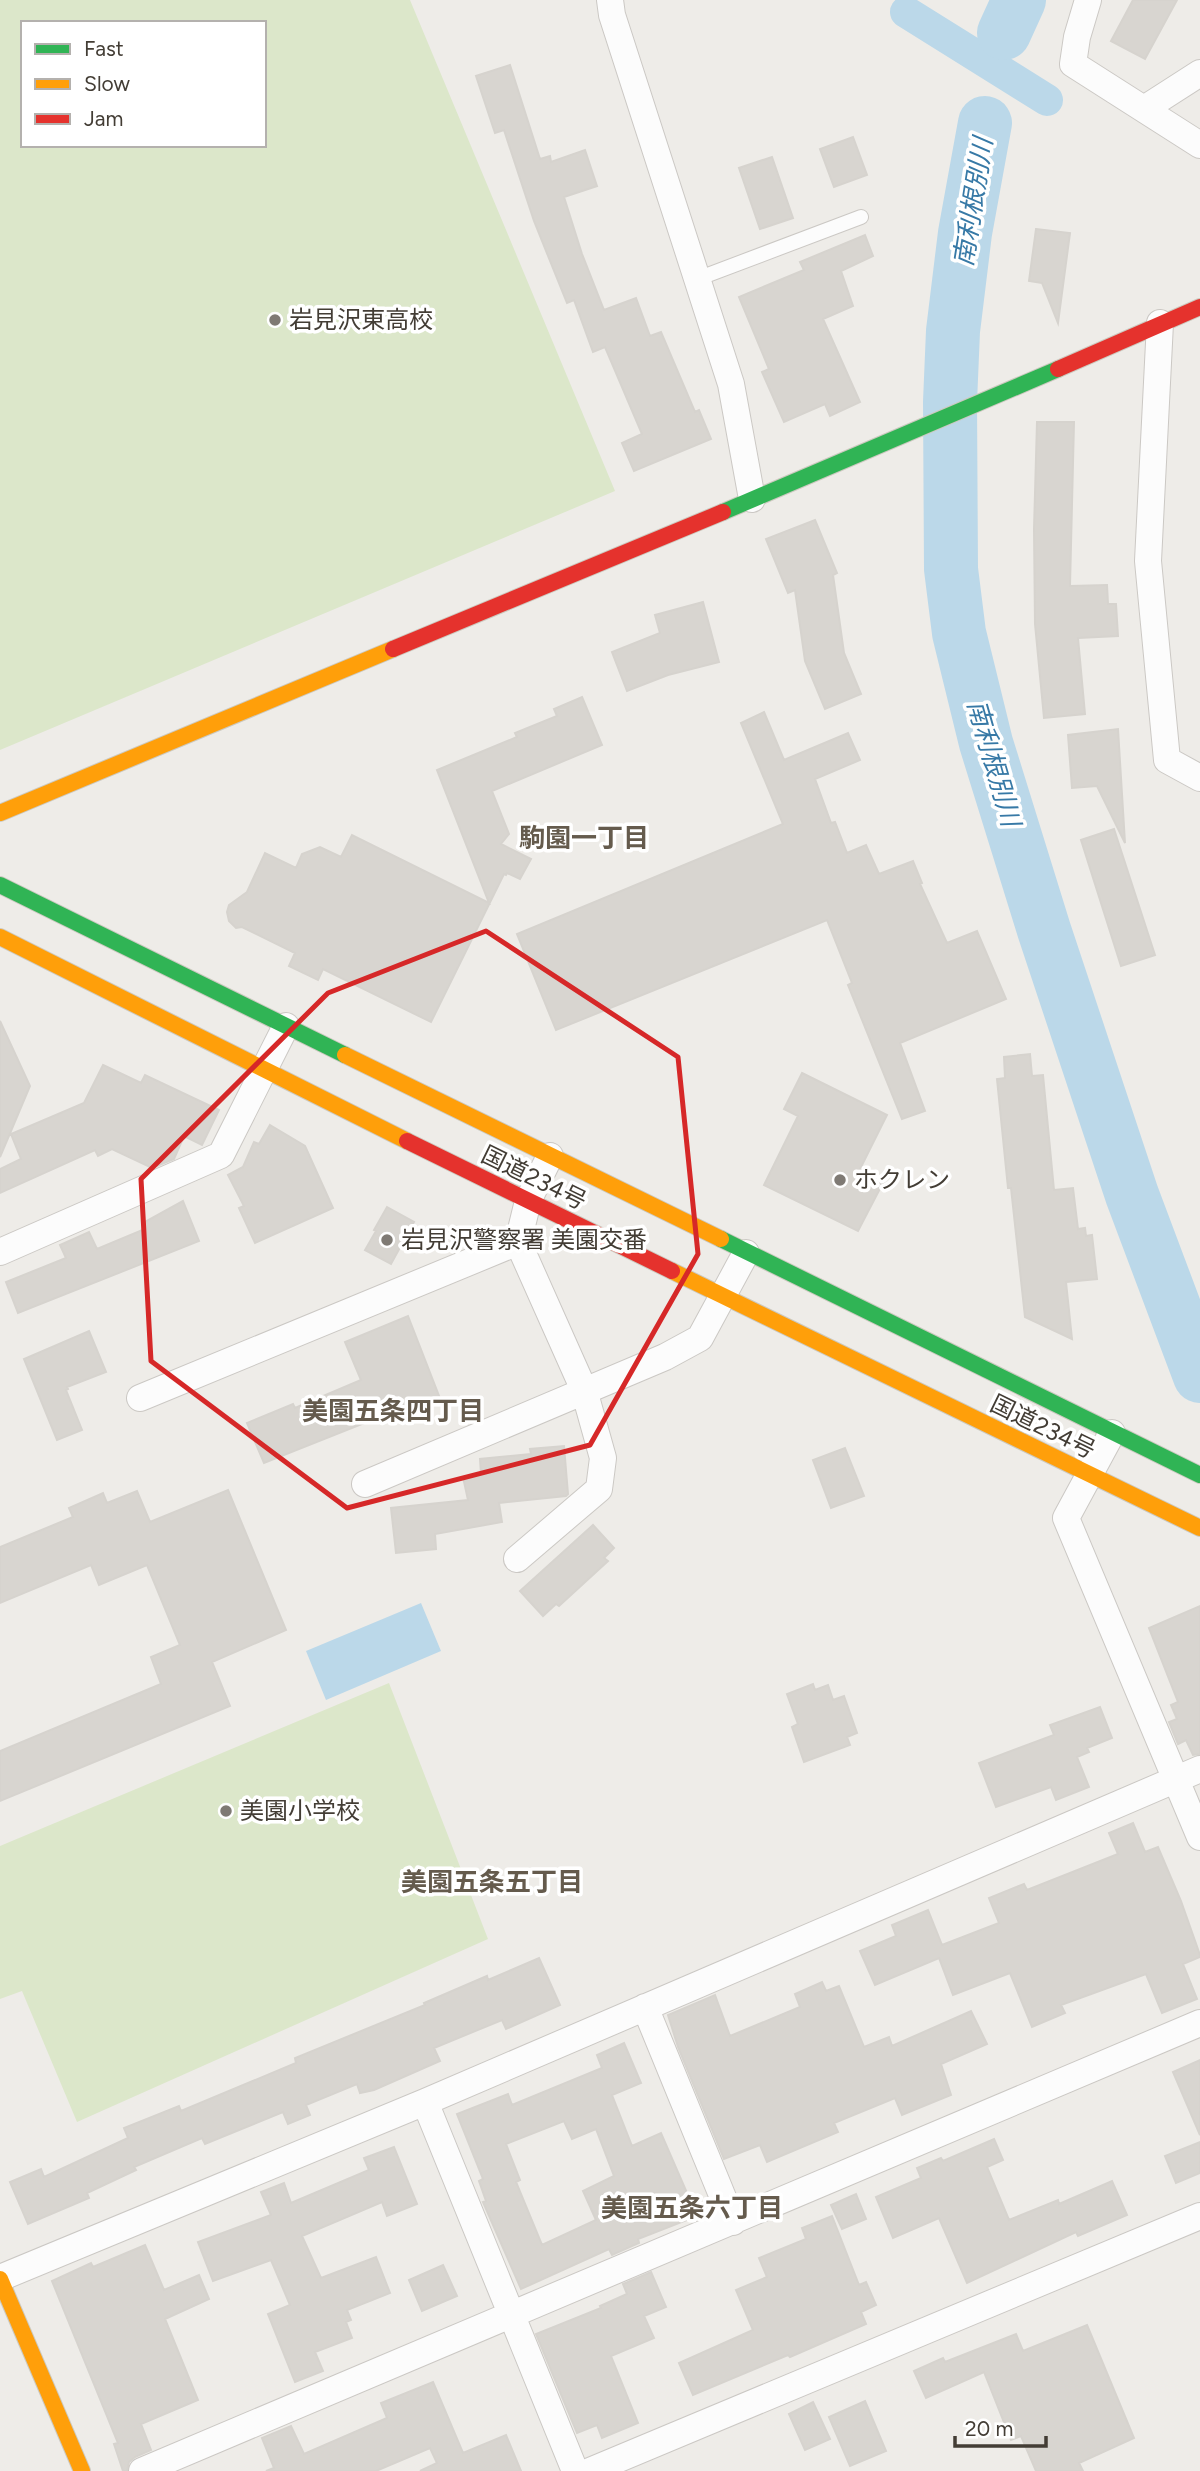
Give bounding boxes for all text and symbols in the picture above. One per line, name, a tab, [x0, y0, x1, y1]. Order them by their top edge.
legend	[21, 21, 266, 147]
text: Fast	[84, 36, 124, 61]
text: Slow	[84, 71, 130, 96]
text: Jam	[84, 106, 123, 131]
water label: 南利根別川	[947, 132, 999, 269]
place label: 岩見沢東高校	[289, 305, 433, 334]
marker: 岩見沢東高校	[267, 312, 283, 328]
water label: 南利根別川	[961, 696, 1028, 833]
district label: 駒園一丁目	[519, 822, 649, 854]
street label: 国道234号	[477, 1140, 592, 1215]
place label: ホクレン	[854, 1165, 950, 1194]
marker: ホクレン	[832, 1172, 848, 1188]
place label: 岩見沢警察署 美園交番	[401, 1225, 647, 1254]
marker: 岩見沢警察署 美園交番	[379, 1232, 395, 1248]
street label: 国道234号	[986, 1389, 1101, 1464]
district label: 美園五条四丁目	[302, 1395, 484, 1427]
place label: 美園小学校	[240, 1796, 360, 1825]
marker: 美園小学校	[218, 1803, 234, 1819]
district label: 美園五条五丁目	[401, 1866, 583, 1898]
district label: 美園五条六丁目	[601, 2192, 783, 2224]
scale bar	[955, 2404, 1046, 2448]
text: 20 m	[965, 2416, 1013, 2441]

